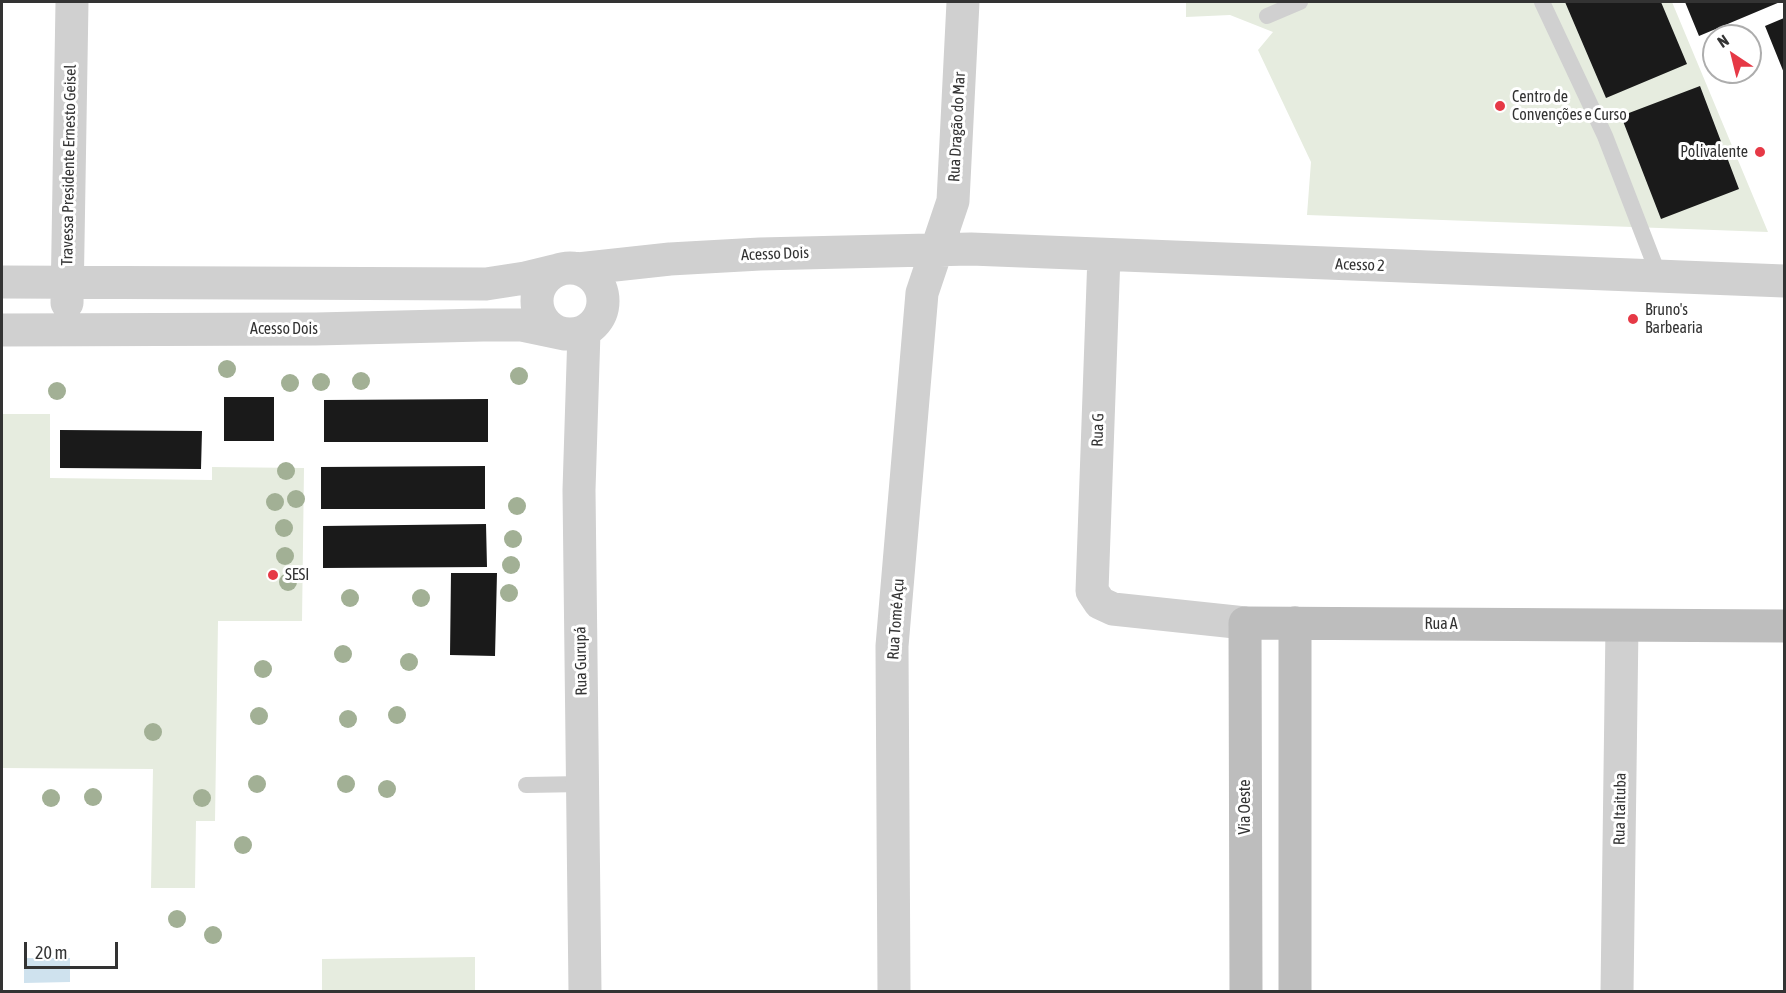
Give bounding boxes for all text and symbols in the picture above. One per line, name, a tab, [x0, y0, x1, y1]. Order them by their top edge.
north arrow	[1702, 24, 1762, 84]
text: N	[1714, 31, 1732, 51]
street label: Travessa Presidente Ernesto Geisel	[58, 64, 80, 266]
street label: Rua Dragão do Mar	[945, 72, 969, 182]
place label: Centro de Convenções e Curso	[1512, 87, 1627, 125]
marker: Centro de Convenções e Curso	[1493, 99, 1507, 113]
place label: Polivalente	[1680, 142, 1748, 162]
marker: Polivalente	[1753, 145, 1767, 159]
street label: Acesso Dois	[741, 243, 809, 265]
street label: Acesso 2	[1335, 255, 1385, 275]
place label: Bruno's Barbearia	[1645, 300, 1703, 338]
marker: Bruno's Barbearia	[1626, 312, 1640, 326]
street label: Acesso Dois	[250, 319, 318, 339]
street label: Rua G	[1088, 413, 1108, 447]
place label: SESI	[285, 565, 309, 585]
marker: SESI	[266, 568, 280, 582]
street label: Rua Tomé Açu	[884, 578, 908, 660]
street label: Rua A	[1424, 614, 1458, 634]
street label: Rua Gurupá	[571, 626, 591, 696]
street label: Rua Itaituba	[1610, 773, 1630, 845]
street label: Via Oeste	[1235, 779, 1255, 835]
scale bar	[27, 930, 122, 968]
text: 20 m	[35, 942, 67, 963]

